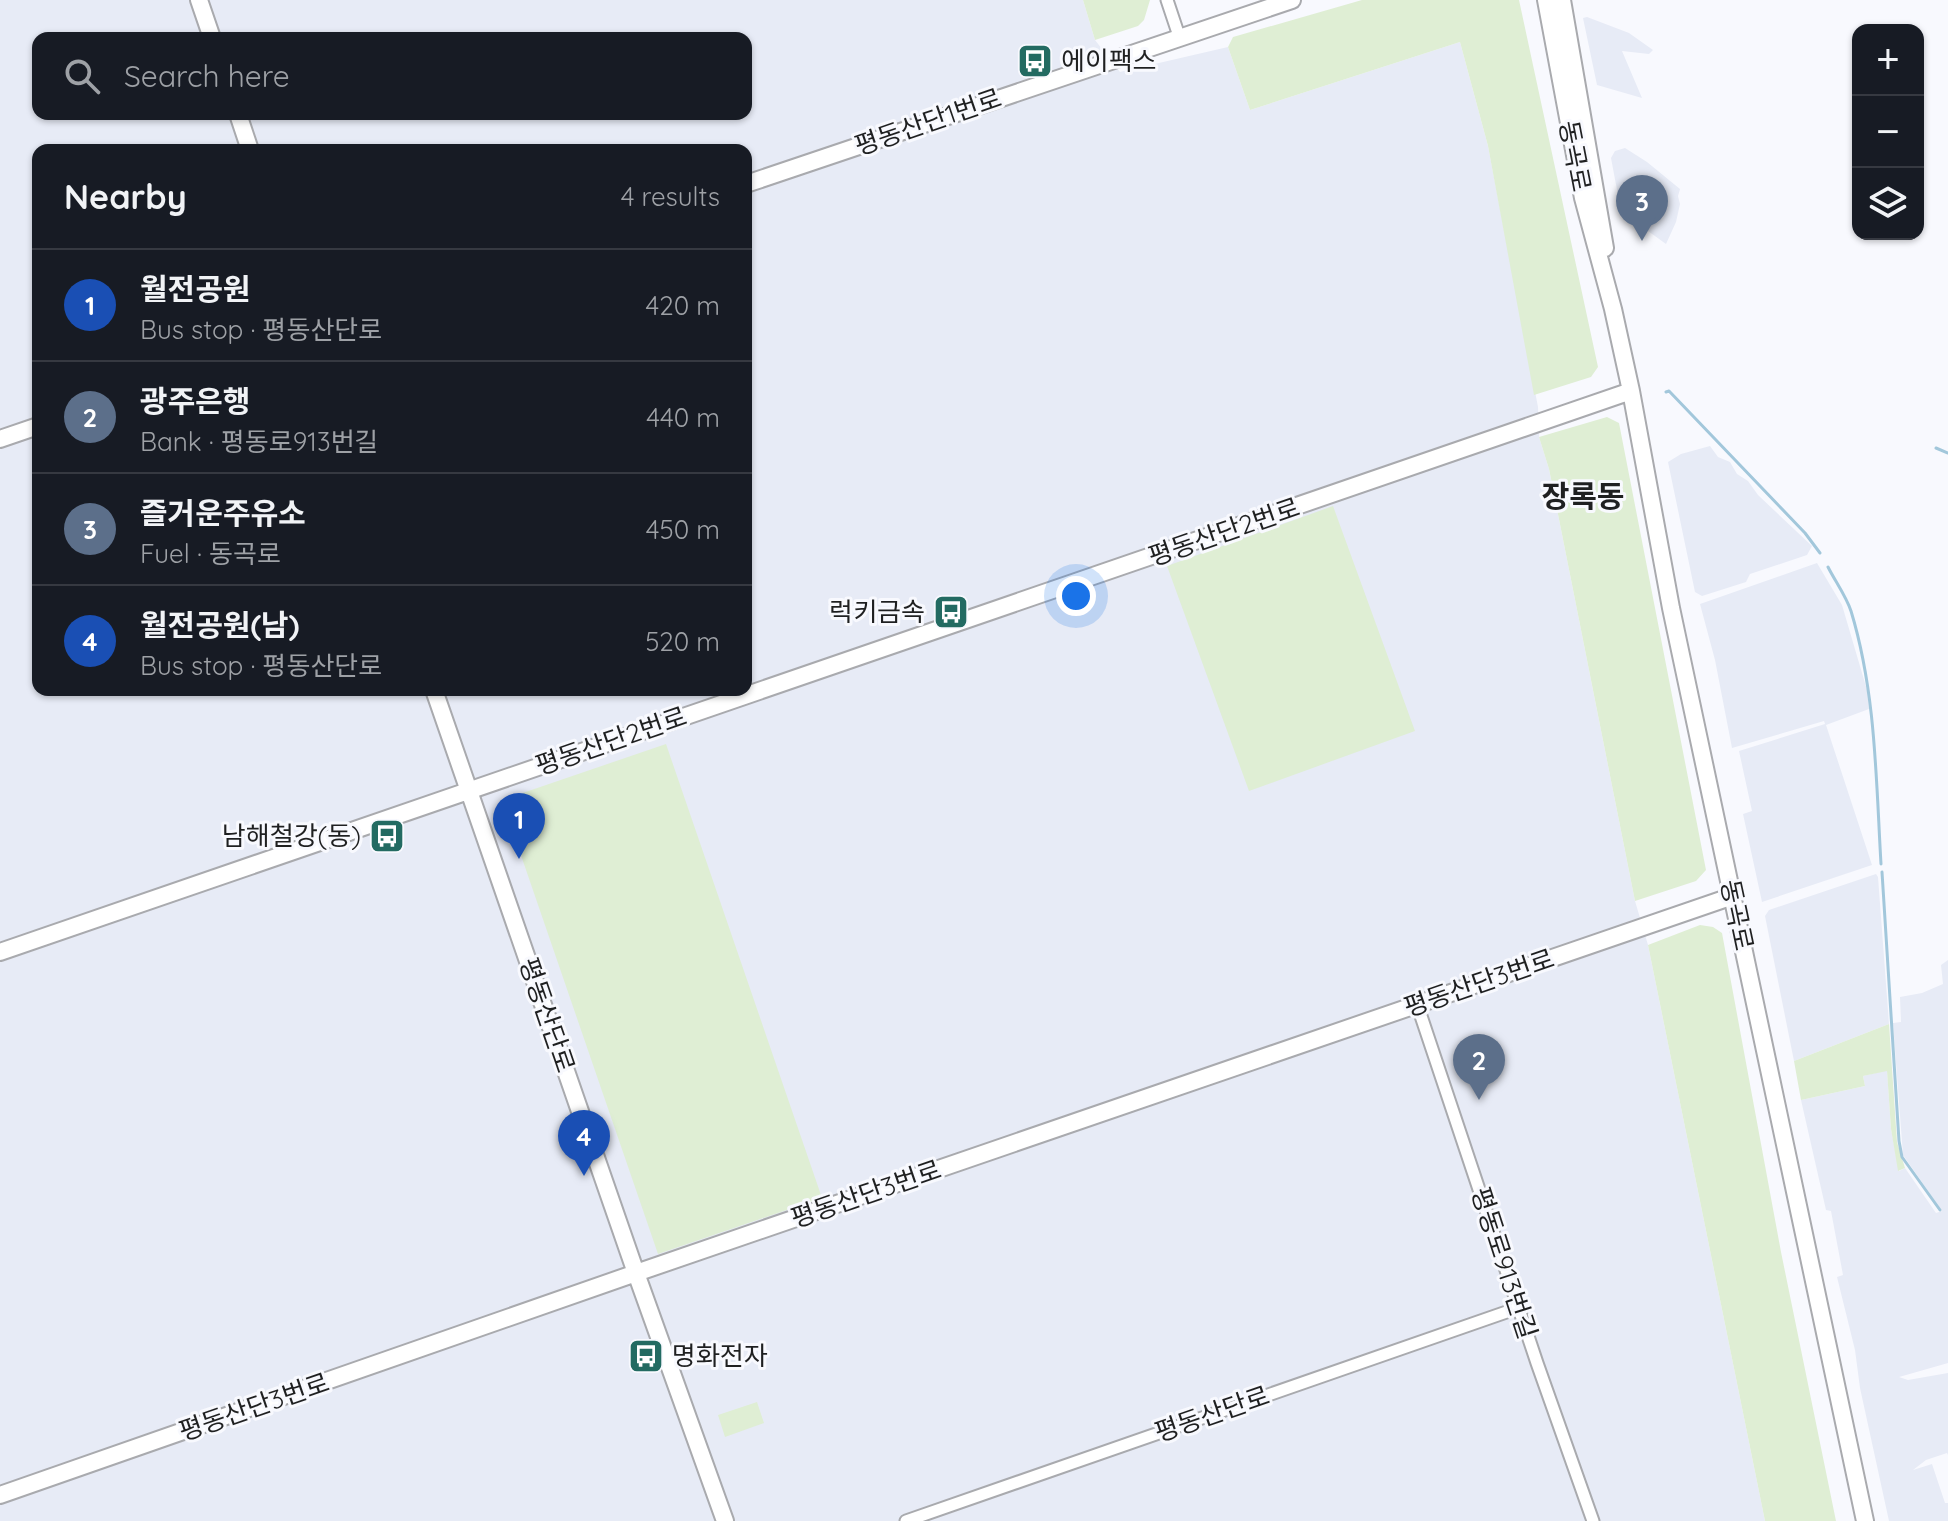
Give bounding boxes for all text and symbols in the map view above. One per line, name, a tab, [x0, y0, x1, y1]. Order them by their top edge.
map controls	[1852, 24, 1924, 240]
button: +	[1852, 24, 1924, 96]
search box	[32, 32, 752, 120]
bus stop icon: 에이팩스	[1016, 42, 1054, 80]
place label: 에이팩스	[1061, 44, 1157, 77]
icon: search	[60, 54, 104, 98]
text: Search here	[124, 57, 290, 95]
street label: 평동산단1번로	[850, 81, 1006, 162]
button: −	[1852, 96, 1924, 168]
street label: 동곡로	[1552, 118, 1599, 194]
button: layers	[1852, 168, 1924, 240]
text: Nearby	[64, 175, 187, 218]
pin: 3	[1616, 175, 1668, 241]
text: 4 results	[621, 180, 720, 213]
text: 월전공원	[140, 270, 250, 308]
text: 1	[85, 289, 95, 322]
text: 420 m	[646, 289, 720, 322]
text: Bus stop · 평동산단로	[140, 313, 382, 346]
text: 광주은행	[140, 382, 250, 420]
text: 2	[83, 401, 97, 434]
text: 440 m	[646, 401, 720, 434]
text: Bank · 평동로913번길	[140, 425, 378, 458]
district label: 장록동	[1542, 477, 1624, 515]
street label: 평동산단2번로	[1144, 490, 1304, 573]
text: 즐거운주유소	[140, 494, 306, 532]
text: 3	[83, 513, 97, 546]
text: 450 m	[646, 513, 720, 546]
text: Fuel · 동곡로	[140, 537, 281, 570]
your location	[1056, 576, 1096, 616]
bus stop icon: 럭키금속	[932, 593, 970, 631]
place label: 럭키금속	[829, 595, 925, 628]
text: 월전공원(남)	[140, 606, 299, 644]
text: 4	[82, 625, 98, 658]
text: 520 m	[645, 625, 720, 658]
text: Bus stop · 평동산단로	[140, 649, 382, 682]
street label: 평동산단2번로	[531, 699, 691, 782]
pin: 1	[493, 793, 545, 859]
bus stop icon: 남해철강(동)	[368, 817, 406, 855]
place label: 남해철강(동)	[222, 819, 361, 852]
street label: 동곡로	[1714, 876, 1761, 953]
street label: 평동산단3번로	[1399, 941, 1559, 1024]
street label: 평동산단로	[512, 953, 583, 1077]
pin: 2	[1453, 1034, 1505, 1100]
pin: 4	[558, 1110, 610, 1176]
street label: 평동산단3번로	[786, 1152, 946, 1235]
street label: 평동로913번길	[1464, 1183, 1545, 1343]
bus stop icon: 명화전자	[627, 1337, 665, 1375]
place label: 명화전자	[672, 1339, 768, 1372]
street label: 평동산단3번로	[174, 1365, 334, 1448]
street label: 평동산단로	[1150, 1378, 1274, 1449]

